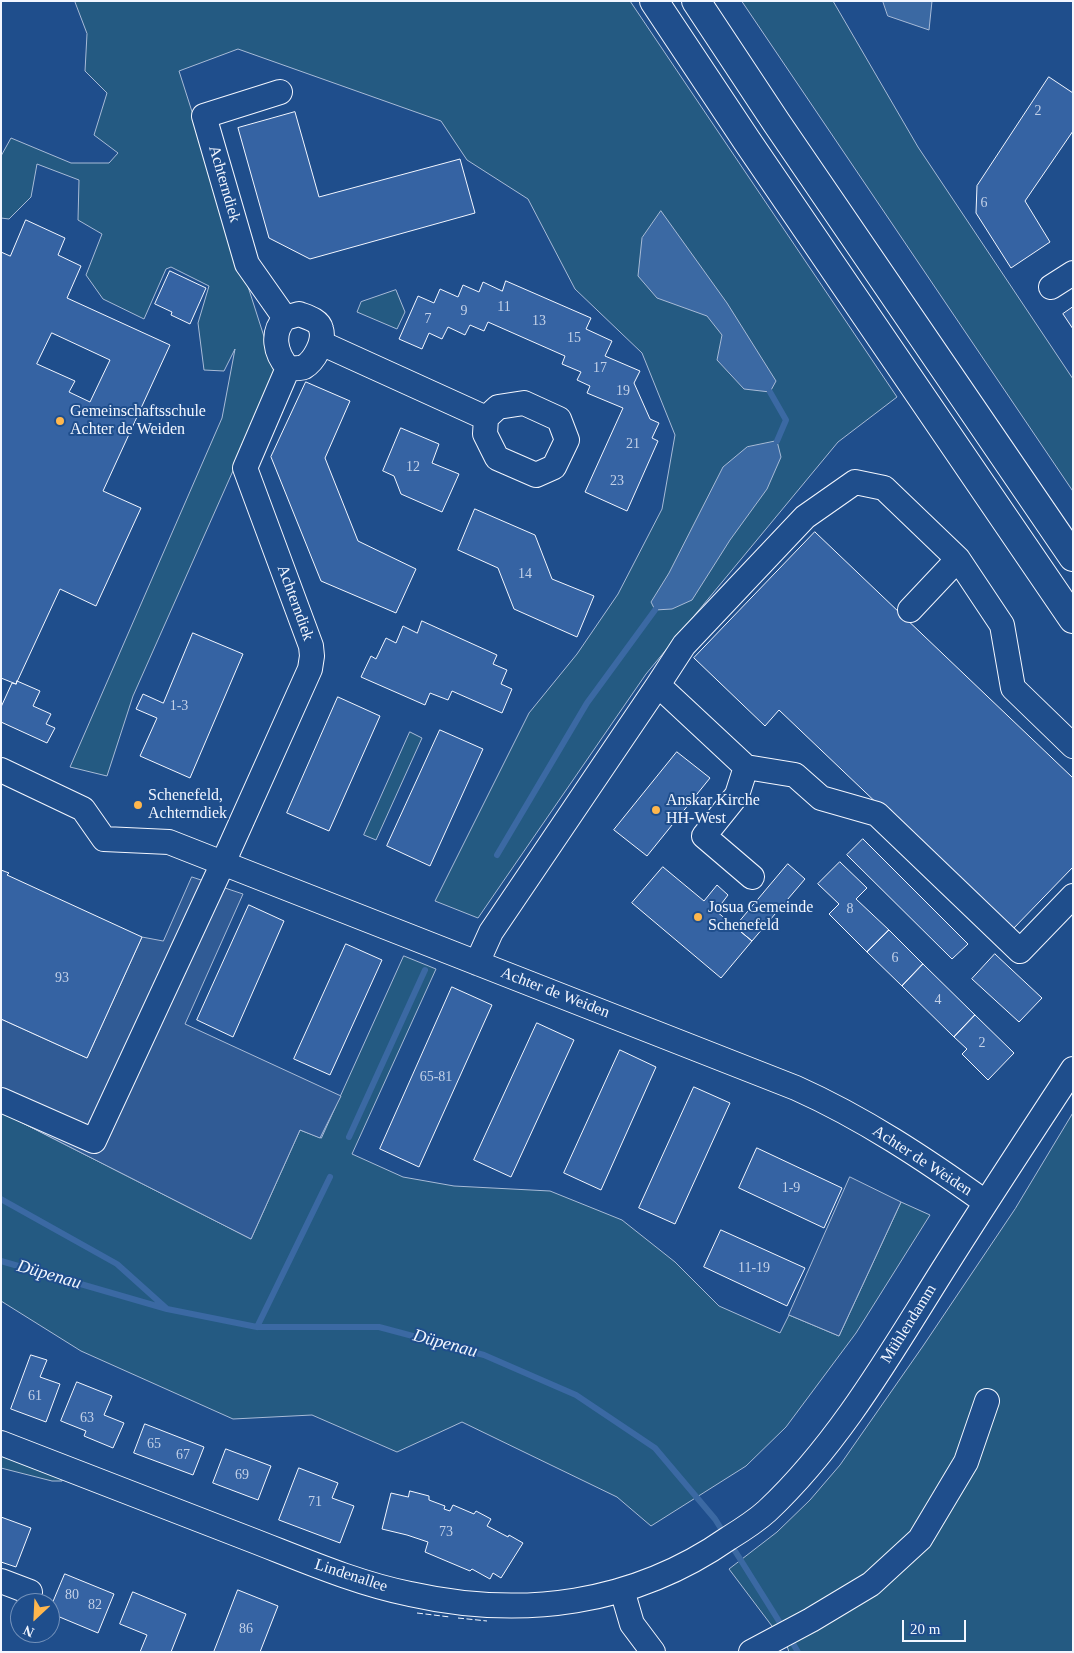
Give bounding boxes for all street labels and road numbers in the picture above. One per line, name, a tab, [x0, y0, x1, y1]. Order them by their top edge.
street label: Achterndiek	[204, 143, 244, 225]
street label: Achterndiek	[272, 563, 318, 643]
street label: Achter de Weiden	[498, 963, 612, 1023]
street label: Achter de Weiden	[869, 1122, 975, 1200]
street label: Mühlendamm	[877, 1281, 941, 1367]
street label: Lindenallee	[312, 1555, 390, 1597]

